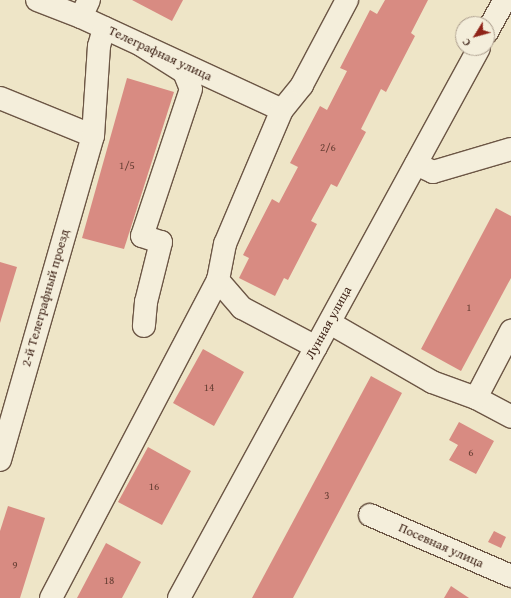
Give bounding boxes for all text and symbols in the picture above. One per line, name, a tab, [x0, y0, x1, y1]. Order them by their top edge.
north arrow	[455, 16, 495, 56]
street label: Телеграфная улица	[106, 23, 214, 85]
text: С	[458, 35, 474, 50]
house number: 2/6	[320, 140, 336, 154]
house number: 1/5	[119, 158, 135, 172]
street label: 2-й Телеграфный проезд	[19, 227, 73, 369]
street label: Лунная улица	[303, 284, 355, 362]
house number: 1	[466, 300, 472, 314]
house number: 14	[204, 380, 214, 394]
house number: 6	[468, 445, 474, 459]
house number: 16	[149, 479, 159, 493]
house number: 3	[324, 488, 330, 502]
street label: Посевная улица	[396, 520, 486, 572]
house number: 9	[12, 558, 18, 572]
house number: 18	[104, 573, 114, 587]

